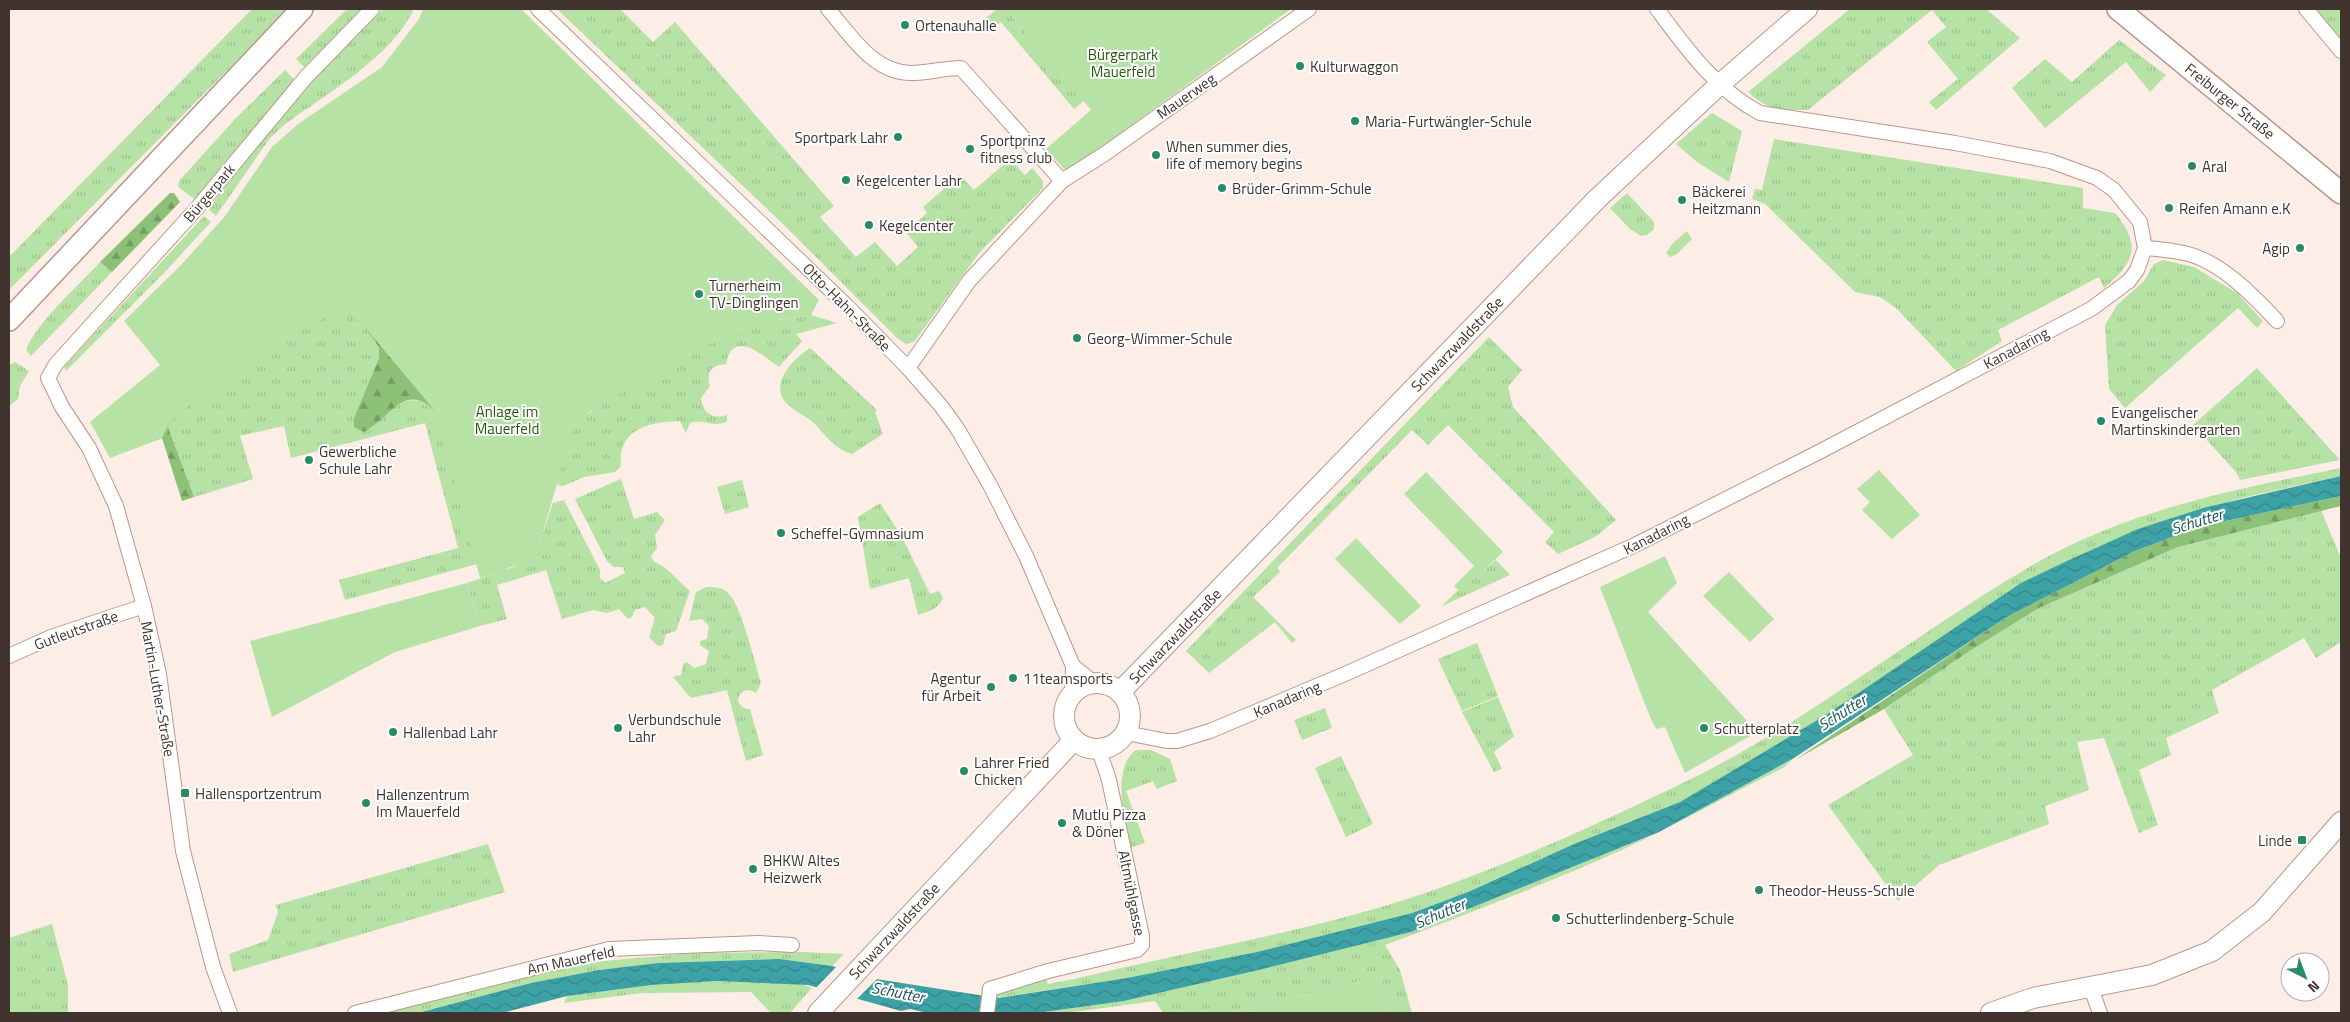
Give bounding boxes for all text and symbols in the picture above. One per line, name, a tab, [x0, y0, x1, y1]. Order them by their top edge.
place label: Ortenauhalle	[915, 14, 997, 37]
marker: Ortenauhalle	[899, 19, 911, 31]
park label: Bürgerpark Mauerfeld	[1088, 43, 1158, 83]
place label: Kulturwaggon	[1310, 55, 1398, 78]
street label: Freiburger Straße	[2180, 57, 2280, 145]
marker: Kulturwaggon	[1294, 60, 1306, 72]
street label: Mauerweg	[1152, 67, 1220, 125]
place label: Maria-Furtwängler-Schule	[1365, 110, 1532, 133]
marker: Maria-Furtwängler-Schule	[1349, 115, 1361, 127]
place label: Sportpark Lahr	[795, 126, 888, 149]
place label: Sportprinz fitness club	[980, 129, 1052, 169]
marker: Sportpark Lahr	[892, 131, 904, 143]
place label: When summer dies, life of memory begins	[1166, 135, 1302, 175]
marker: Sportprinz fitness club	[964, 143, 976, 155]
marker: When summer dies, life of memory begins	[1150, 149, 1162, 161]
place label: Aral	[2202, 155, 2227, 178]
street label: Bürgerpark	[178, 159, 240, 227]
marker: Aral	[2186, 160, 2198, 172]
place label: Kegelcenter Lahr	[856, 169, 962, 192]
marker: Kegelcenter Lahr	[840, 174, 852, 186]
place label: Brüder-Grimm-Schule	[1232, 177, 1372, 200]
place label: Bäckerei Heitzmann	[1692, 180, 1761, 220]
marker: Brüder-Grimm-Schule	[1216, 182, 1228, 194]
marker: Bäckerei Heitzmann	[1676, 194, 1688, 206]
place label: Reifen Amann e.K	[2179, 197, 2291, 220]
marker: Reifen Amann e.K	[2163, 202, 2175, 214]
place label: Kegelcenter	[879, 214, 954, 237]
marker: Kegelcenter	[863, 219, 875, 231]
place label: Agip	[2262, 237, 2290, 260]
marker: Agip	[2294, 242, 2306, 254]
street label: Otto-Hahn-Straße	[798, 258, 896, 356]
place label: Turnerheim TV-Dinglingen	[709, 274, 799, 314]
marker: Turnerheim TV-Dinglingen	[693, 288, 705, 300]
street label: Schwarzwaldstraße	[1405, 291, 1509, 397]
street label: Kanadaring	[1979, 321, 2053, 375]
place label: Georg-Wimmer-Schule	[1087, 327, 1232, 350]
marker: Georg-Wimmer-Schule	[1071, 332, 1083, 344]
park label: Anlage im Mauerfeld	[475, 400, 539, 440]
place label: Evangelischer Martinskindergarten	[2111, 401, 2240, 441]
marker: Evangelischer Martinskindergarten	[2095, 415, 2107, 427]
place label: Gewerbliche Schule Lahr	[319, 440, 397, 480]
marker: Gewerbliche Schule Lahr	[303, 454, 315, 466]
water label: Schutter	[2168, 501, 2228, 540]
street label: Kanadaring	[1619, 507, 1693, 560]
place label: Scheffel-Gymnasium	[791, 522, 924, 545]
marker: Scheffel-Gymnasium	[775, 527, 787, 539]
street label: Schwarzwaldstraße	[1123, 583, 1227, 689]
street label: Gutleutstraße	[31, 604, 121, 656]
street label: Martin-Luther-Straße	[135, 619, 181, 759]
place label: Agentur für Arbeit	[921, 667, 982, 707]
place label: 11teamsports	[1023, 667, 1113, 690]
marker: 11teamsports	[1007, 672, 1019, 684]
street label: Kanadaring	[1250, 674, 1325, 724]
marker: Agentur für Arbeit	[985, 681, 997, 693]
water label: Schutter	[1813, 687, 1872, 736]
place label: Verbundschule Lahr	[628, 708, 721, 748]
place label: Schutterplatz	[1714, 717, 1799, 740]
place label: Hallenbad Lahr	[403, 721, 498, 744]
marker: Verbundschule Lahr	[612, 722, 624, 734]
marker: Schutterplatz	[1698, 722, 1710, 734]
marker: Hallenbad Lahr	[387, 726, 399, 738]
place label: Lahrer Fried Chicken	[974, 751, 1049, 791]
marker: Lahrer Fried Chicken	[958, 765, 970, 777]
place label: Hallensportzentrum	[195, 782, 322, 805]
place label: Hallenzentrum Im Mauerfeld	[376, 783, 470, 823]
marker: Hallensportzentrum	[179, 787, 191, 799]
marker: Hallenzentrum Im Mauerfeld	[360, 797, 372, 809]
place label: Mutlu Pizza & Döner	[1072, 803, 1146, 843]
marker: Mutlu Pizza & Döner	[1056, 817, 1068, 829]
place label: Linde	[2258, 829, 2292, 852]
marker: Linde	[2296, 834, 2308, 846]
street label: Altmühlgasse	[1112, 848, 1152, 938]
place label: BHKW Altes Heizwerk	[763, 849, 840, 889]
marker: BHKW Altes Heizwerk	[747, 863, 759, 875]
street label: Schwarzwaldstraße	[843, 877, 945, 985]
place label: Theodor-Heuss-Schule	[1769, 879, 1915, 902]
marker: Theodor-Heuss-Schule	[1753, 884, 1765, 896]
water label: Schutter	[1411, 891, 1471, 934]
place label: Schutterlindenberg-Schule	[1566, 907, 1734, 930]
marker: Schutterlindenberg-Schule	[1550, 912, 1562, 924]
street label: Am Mauerfeld	[525, 939, 617, 981]
north arrow	[2280, 952, 2330, 1002]
water label: Schutter	[870, 975, 928, 1009]
text: N	[2303, 976, 2325, 998]

